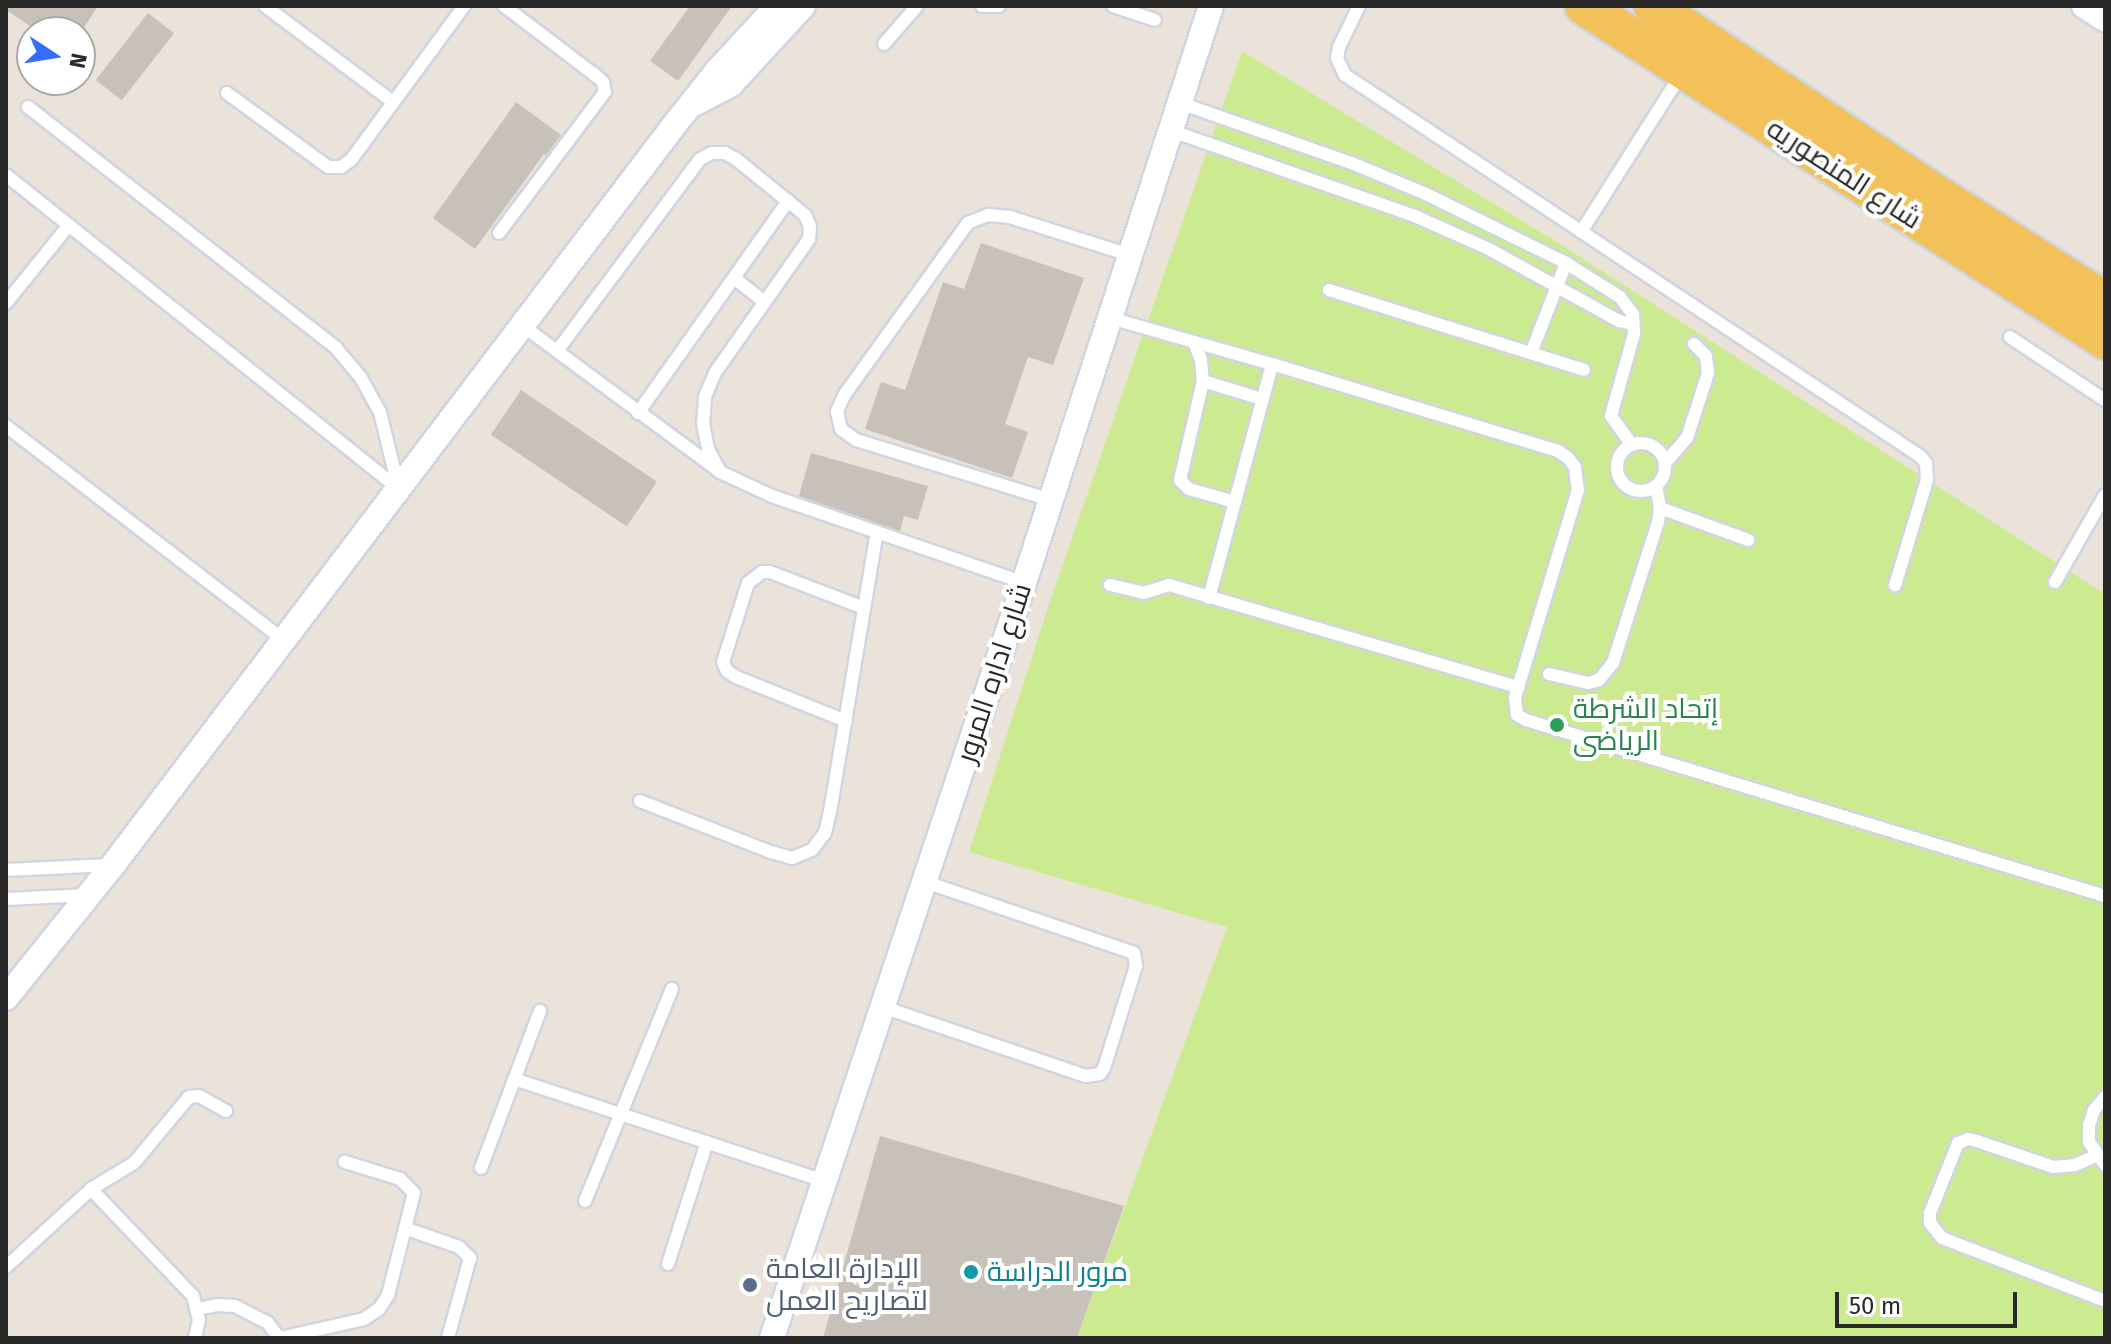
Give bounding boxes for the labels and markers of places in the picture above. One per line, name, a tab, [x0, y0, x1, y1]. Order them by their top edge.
place label: إتحاد الشرطة الرياضى	[1573, 692, 1718, 758]
marker: إتحاد الشرطة الرياضى	[1548, 716, 1566, 734]
place label: الإدارة العامة لتصاريح العمل	[766, 1252, 928, 1318]
place label: مرور الدراسة	[987, 1255, 1128, 1289]
marker: مرور الدراسة	[962, 1263, 980, 1281]
marker: الإدارة العامة لتصاريح العمل	[741, 1276, 759, 1294]

